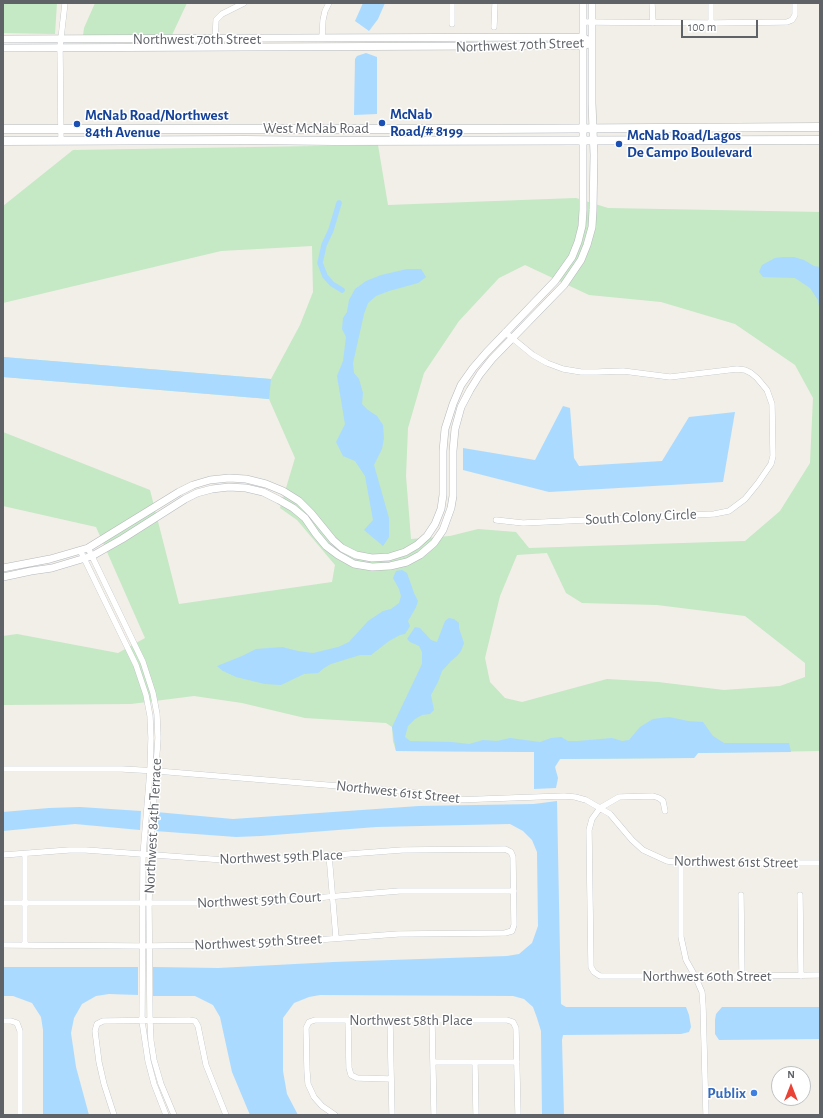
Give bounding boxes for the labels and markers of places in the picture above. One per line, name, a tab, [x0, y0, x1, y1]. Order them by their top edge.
place label: McNab Road/# 8199	[390, 105, 463, 140]
place label: McNab Road/Northwest 84th Avenue	[85, 106, 229, 141]
marker: McNab Road/# 8199	[377, 118, 387, 128]
marker: McNab Road/Northwest 84th Avenue	[72, 119, 82, 129]
place label: McNab Road/Lagos De Campo Boulevard	[627, 126, 752, 161]
marker: McNab Road/Lagos De Campo Boulevard	[614, 139, 624, 149]
place label: Publix	[707, 1084, 746, 1102]
marker: Publix	[749, 1088, 759, 1098]

